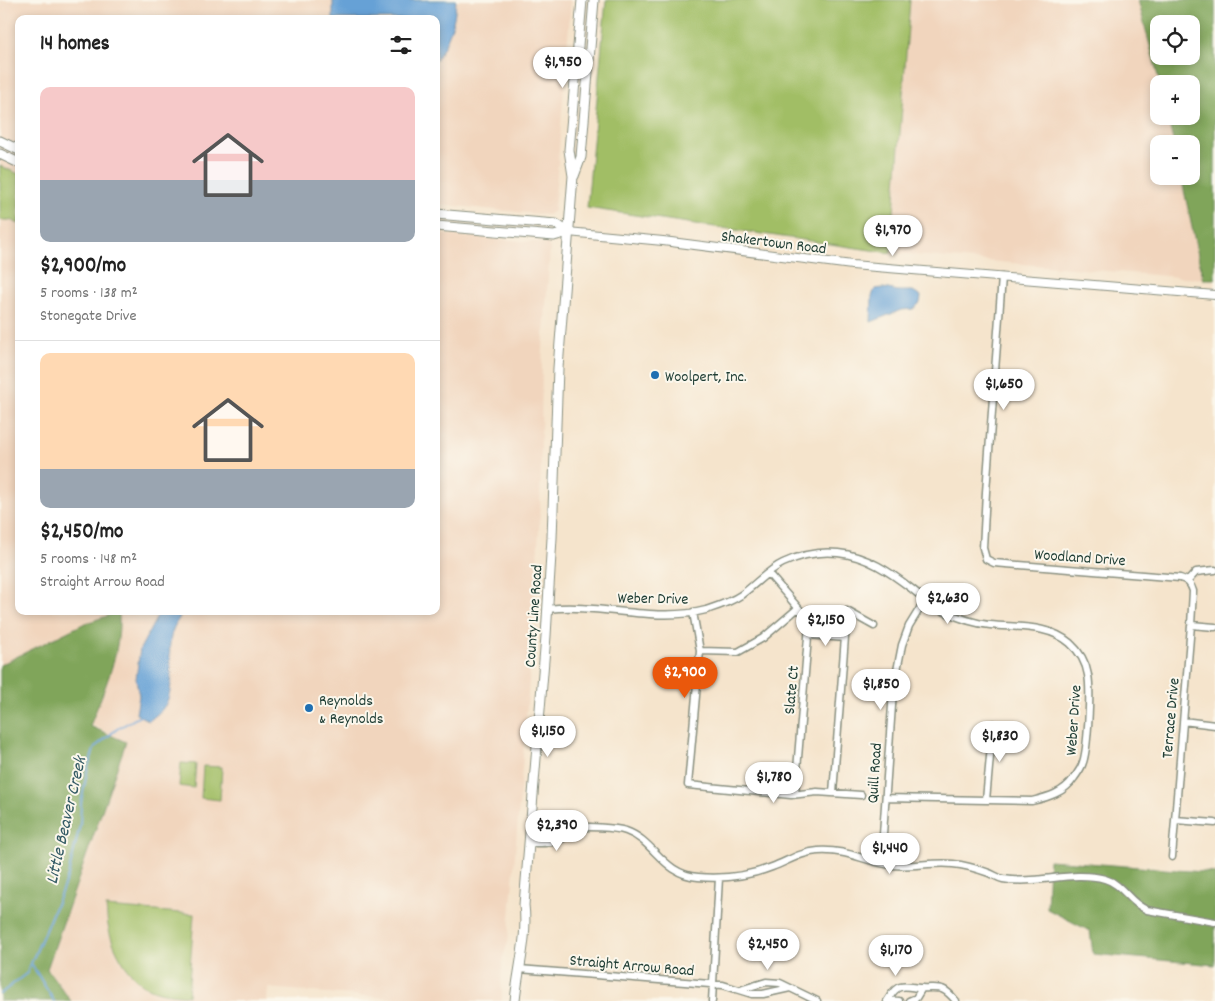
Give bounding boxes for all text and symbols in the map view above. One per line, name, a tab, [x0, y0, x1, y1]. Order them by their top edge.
map controls	[1150, 15, 1200, 185]
button: locate	[1150, 15, 1200, 65]
text: 14 homes	[40, 30, 110, 60]
icon: filters	[387, 31, 415, 59]
pin: $1,950	[522, 46, 604, 89]
text: $1,950	[544, 51, 582, 74]
button: +	[1150, 75, 1200, 125]
icon: home	[183, 120, 273, 210]
button: −	[1150, 135, 1200, 185]
pin: $1,970	[852, 214, 934, 257]
text: $1,970	[875, 219, 911, 242]
street label: Shakertown Road	[720, 226, 828, 261]
text: $2,900/mo	[40, 252, 126, 282]
text: 5 rooms · 138 m²	[40, 282, 137, 305]
text: Stonegate Drive	[40, 305, 136, 328]
place label: Woolpert, Inc.	[665, 366, 747, 389]
pin: $1,650	[963, 368, 1045, 411]
marker: Woolpert, Inc.	[649, 369, 661, 381]
text: $1,650	[985, 373, 1023, 396]
icon: home	[183, 385, 273, 475]
text: $2,450/mo	[40, 518, 123, 548]
street label: Woodland Drive	[1033, 544, 1126, 573]
text: 5 rooms · 148 m²	[40, 548, 137, 571]
street label: County Line Road	[519, 564, 550, 668]
text: Straight Arrow Road	[40, 571, 165, 594]
pin: $2,630	[907, 582, 989, 625]
street label: Weber Drive	[617, 587, 688, 612]
text: $2,630	[927, 587, 969, 610]
pin: $2,150	[785, 604, 867, 647]
text: $2,150	[807, 609, 845, 632]
pin: $2,900	[644, 656, 726, 699]
text: $2,900	[664, 661, 706, 684]
street label: Slate Ct	[779, 665, 806, 716]
pin: $1,850	[840, 668, 922, 711]
text: $1,850	[862, 673, 900, 696]
street label: Terrace Drive	[1157, 677, 1186, 759]
street label: Weber Drive	[1061, 684, 1088, 756]
place label: Reynolds & Reynolds	[319, 690, 384, 731]
marker: Reynolds & Reynolds	[303, 702, 315, 714]
pin: $1,150	[507, 716, 589, 758]
text: $1,150	[531, 720, 565, 743]
pin: $1,830	[959, 720, 1041, 763]
text: $1,830	[982, 725, 1018, 748]
street label: Quill Road	[862, 742, 889, 804]
water label: Little Beaver Creek	[41, 753, 95, 887]
pin: $1,780	[733, 762, 815, 804]
text: $1,780	[756, 766, 792, 789]
pin: $2,390	[516, 810, 598, 852]
text: $2,390	[536, 814, 578, 837]
pin: $1,440	[849, 832, 931, 875]
text: $1,440	[872, 837, 908, 860]
pin: $2,450	[727, 928, 809, 971]
text: $2,450	[748, 933, 788, 956]
pin: $1,170	[855, 934, 937, 977]
text: $1,170	[879, 939, 913, 962]
street label: Straight Arrow Road	[569, 950, 695, 983]

